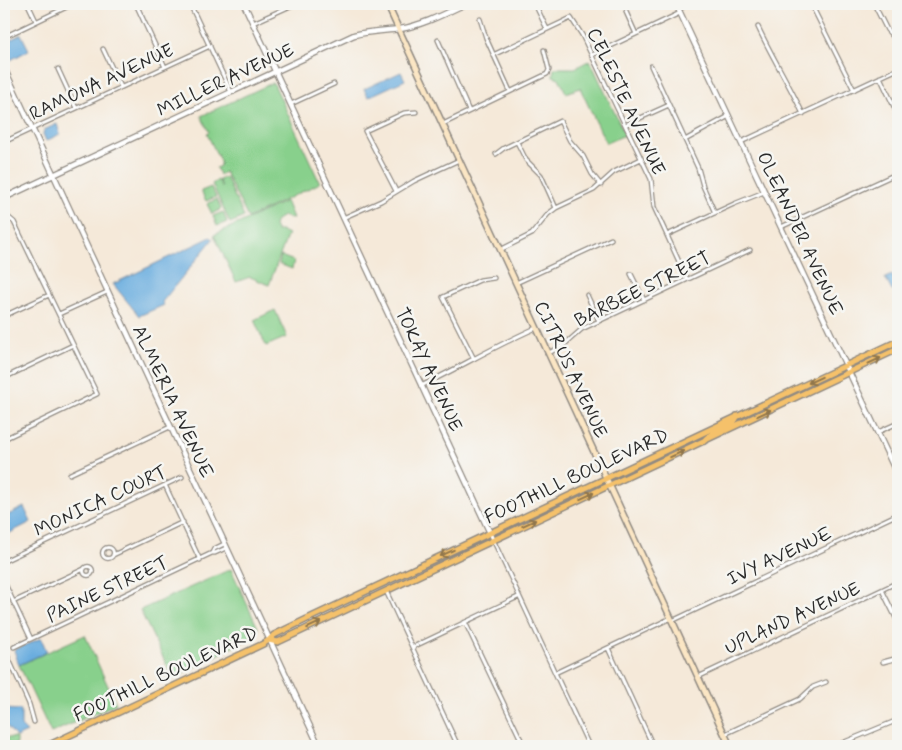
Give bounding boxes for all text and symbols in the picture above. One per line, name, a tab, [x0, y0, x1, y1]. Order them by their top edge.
street label: CELESTE AVENUE	[581, 24, 671, 179]
street label: RAMONA AVENUE	[25, 38, 178, 127]
street label: MILLER AVENUE	[153, 38, 298, 123]
street label: OLEANDER AVENUE	[751, 148, 849, 319]
street label: BARBEE STREET	[570, 245, 715, 333]
street label: CITRUS AVENUE	[528, 297, 613, 442]
street label: TOKAY AVENUE	[389, 304, 468, 436]
street label: ALMERIA AVENUE	[126, 321, 219, 482]
one-way arrow	[866, 355, 881, 365]
one-way arrow	[808, 375, 823, 385]
one-way arrow	[756, 408, 771, 418]
street label: FOOTHILL BOULEVARD	[480, 423, 673, 530]
one-way arrow	[669, 448, 684, 458]
street label: MONICA COURT	[30, 460, 171, 543]
one-way arrow	[579, 491, 594, 500]
one-way arrow	[521, 518, 536, 528]
street label: IVY AVENUE	[723, 521, 836, 592]
one-way arrow	[440, 549, 455, 558]
street label: PAINE STREET	[43, 550, 173, 628]
street label: UPLAND AVENUE	[721, 576, 865, 661]
one-way arrow	[306, 620, 321, 630]
street label: FOOTHILL BOULEVARD	[69, 621, 262, 728]

